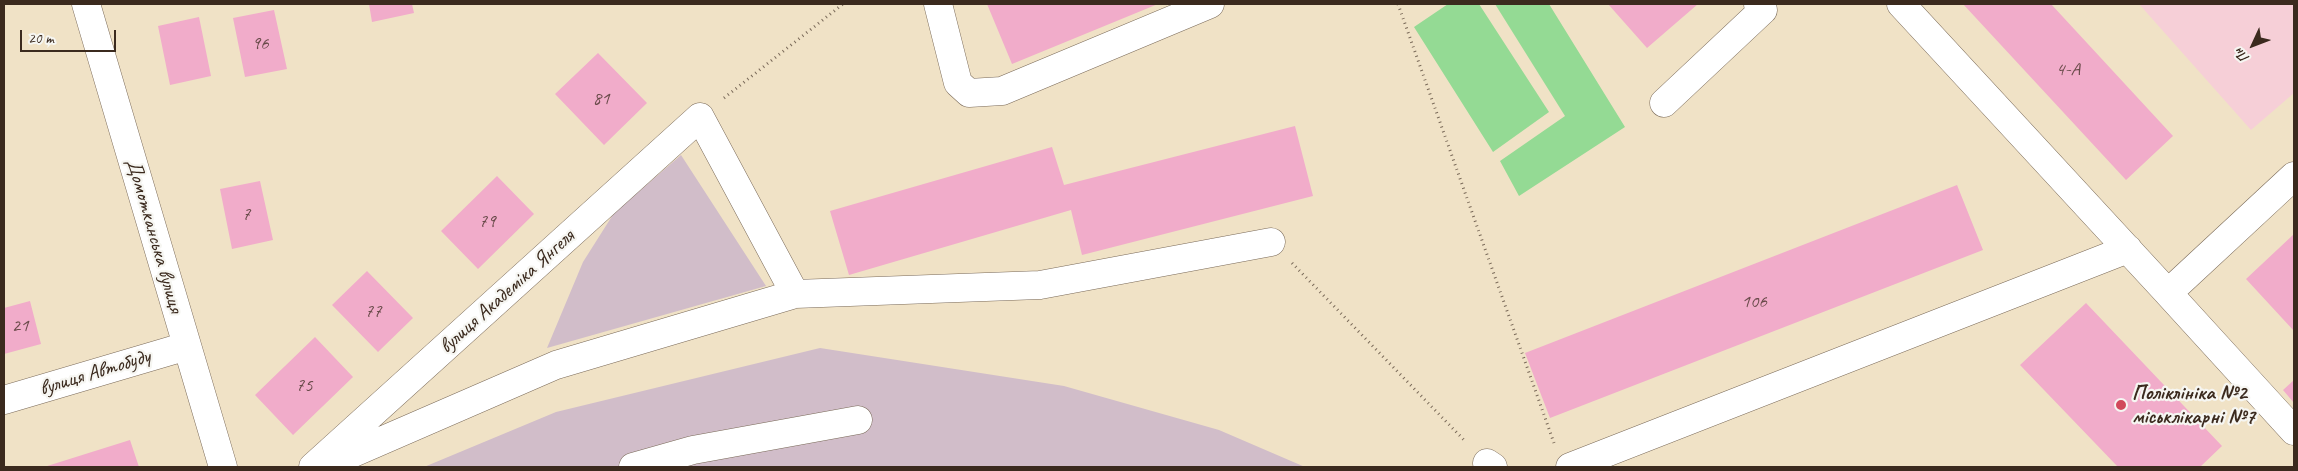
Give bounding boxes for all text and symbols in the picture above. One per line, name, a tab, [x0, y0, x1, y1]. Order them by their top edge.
scale bar	[22, 20, 119, 52]
north arrow	[2228, 20, 2278, 70]
text: 20 m	[28, 29, 54, 48]
house number: 96	[251, 33, 269, 55]
text: Пн	[2230, 44, 2253, 67]
house number: 4-А	[2056, 59, 2080, 81]
house number: 81	[592, 88, 610, 110]
street label: Домотканська вулиця	[120, 156, 188, 316]
house number: 7	[242, 204, 250, 226]
house number: 79	[478, 211, 496, 233]
street label: вулиця Академіка Янгеля	[434, 225, 580, 359]
house number: 106	[1741, 291, 1767, 313]
house number: 77	[364, 301, 382, 323]
house number: 21	[11, 315, 29, 337]
street label: вулиця Автобуду	[37, 344, 153, 402]
house number: 75	[295, 375, 313, 397]
place label: Поліклініка №2 міськлікарні №7	[2132, 380, 2255, 430]
marker: Поліклініка №2 міськлікарні №7	[2114, 398, 2128, 412]

